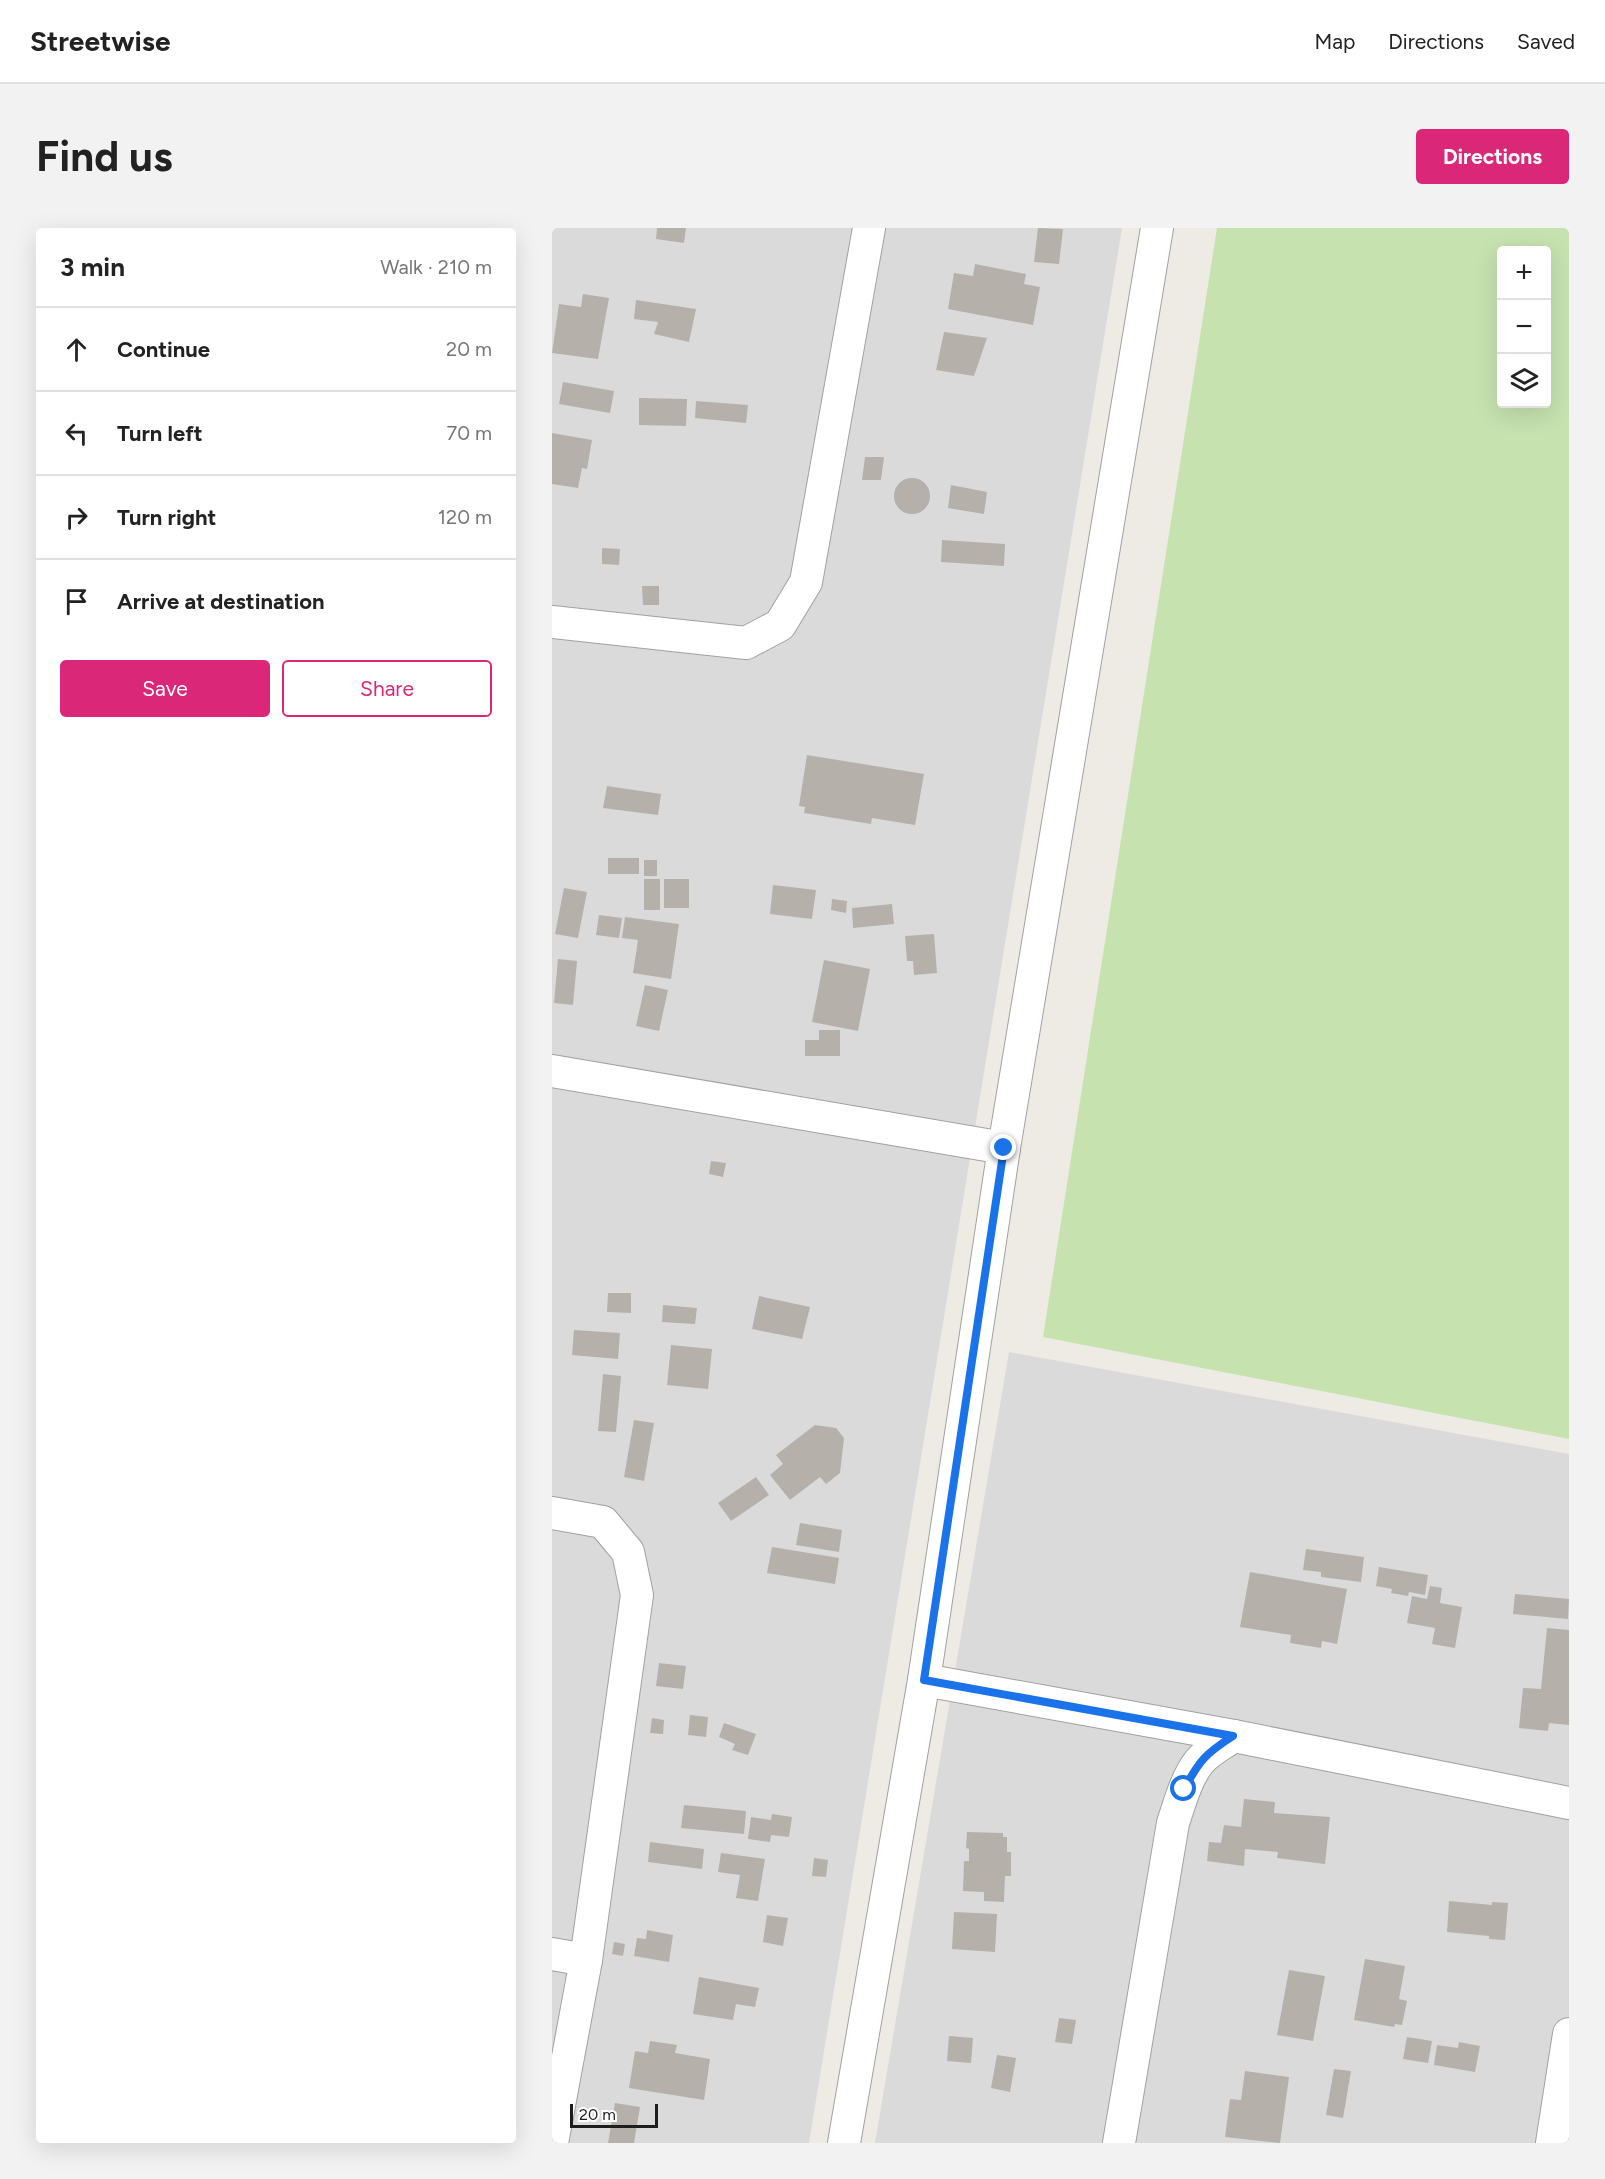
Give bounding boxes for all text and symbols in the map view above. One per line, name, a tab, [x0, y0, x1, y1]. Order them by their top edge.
text: Streetwise	[30, 24, 170, 58]
text: Map	[1314, 29, 1355, 54]
text: Directions	[1388, 29, 1484, 54]
text: Saved	[1517, 29, 1575, 54]
button: Directions	[1416, 129, 1569, 184]
text: Find us	[36, 131, 173, 182]
map controls	[1497, 246, 1551, 408]
button: +	[1497, 246, 1551, 300]
text: 3 min	[60, 251, 125, 283]
text: Walk · 210 m	[380, 255, 492, 279]
button: −	[1497, 300, 1551, 354]
icon: ahead	[60, 333, 93, 366]
text: Continue	[117, 336, 210, 363]
text: 20 m	[446, 337, 492, 361]
button: layers	[1497, 354, 1551, 408]
icon: left	[60, 417, 93, 450]
text: Turn left	[117, 420, 203, 447]
text: 70 m	[446, 421, 492, 445]
icon: right	[60, 501, 93, 534]
text: Turn right	[117, 504, 216, 531]
text: 120 m	[438, 505, 492, 529]
icon: arrive	[60, 585, 93, 618]
text: Arrive at destination	[117, 588, 325, 615]
button: Save	[60, 660, 270, 717]
button: Share	[282, 660, 492, 717]
route end	[990, 1134, 1016, 1160]
route start	[1170, 1775, 1196, 1801]
scale bar	[570, 2101, 658, 2128]
text: 20 m	[579, 2105, 616, 2124]

